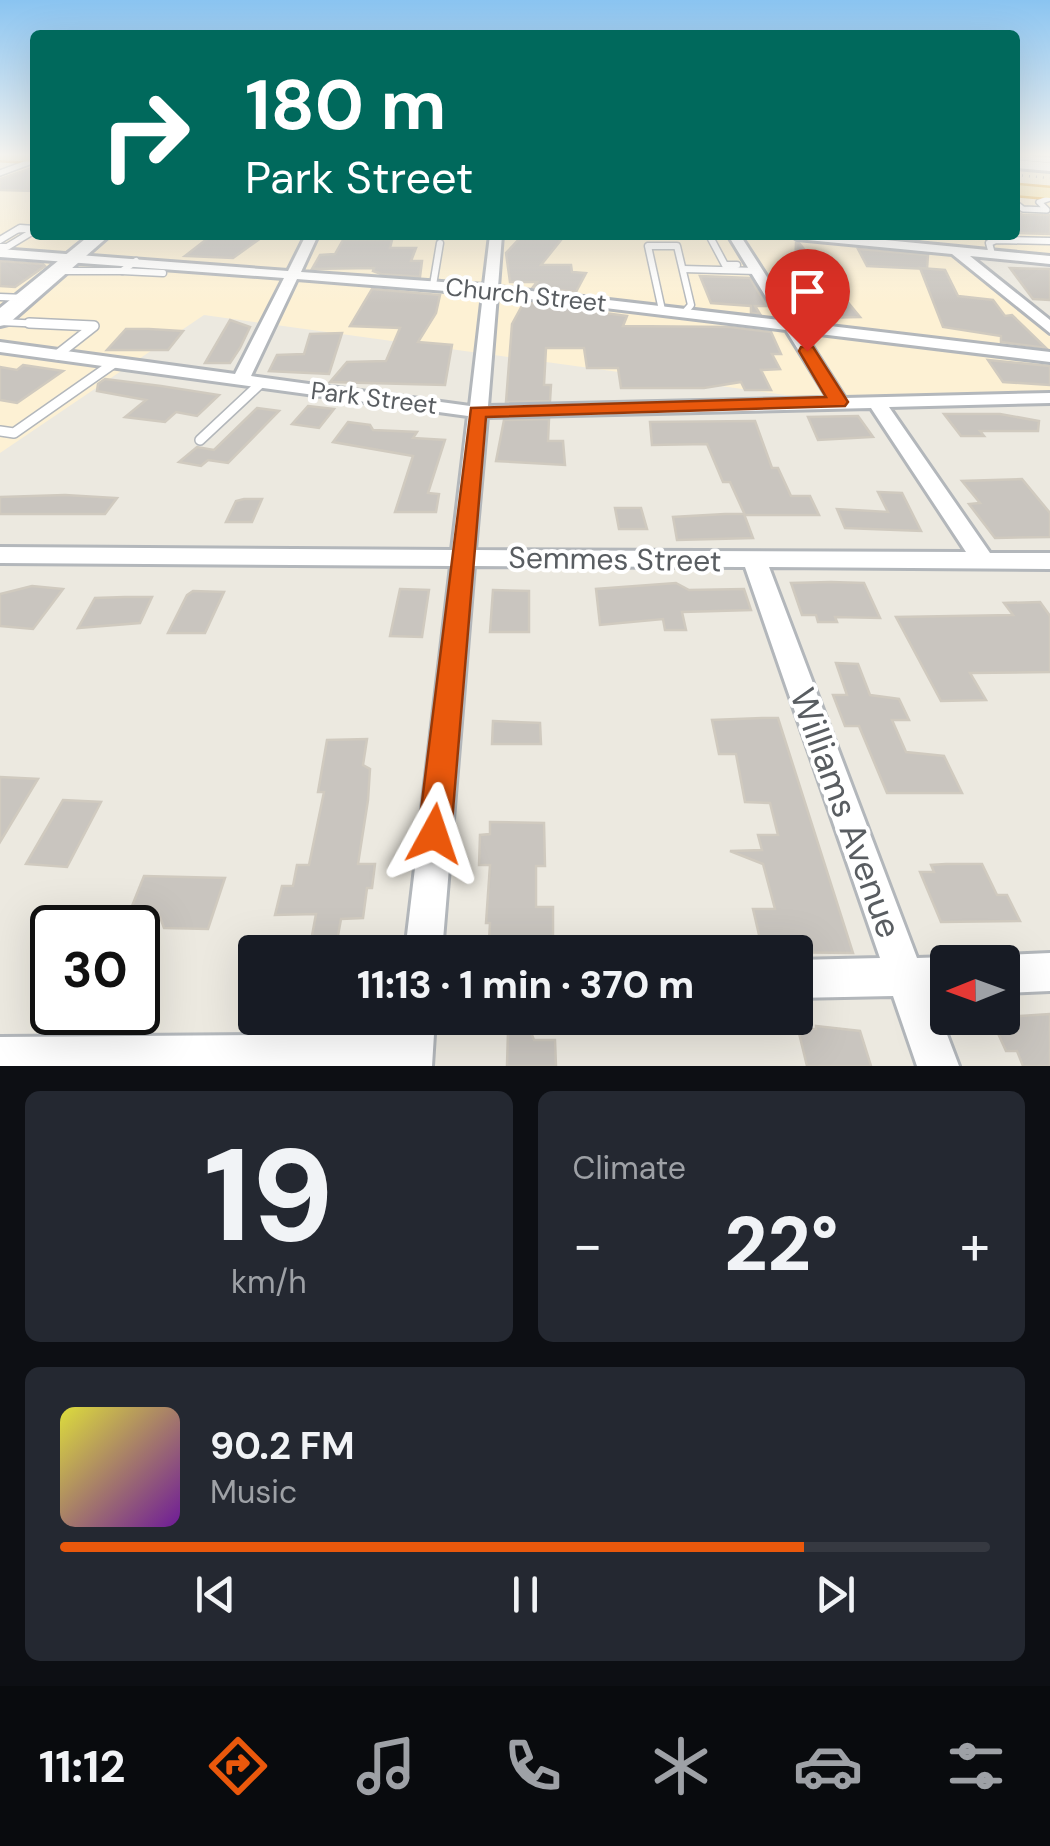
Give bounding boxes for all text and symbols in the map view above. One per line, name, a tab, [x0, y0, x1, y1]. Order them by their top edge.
text: 180 m	[245, 60, 446, 151]
icon: right	[80, 70, 210, 200]
text: Park Street	[245, 148, 473, 207]
pin	[765, 249, 850, 352]
icon: arrive	[780, 264, 835, 319]
street label: Church Street	[444, 270, 608, 320]
street label: Park Street	[309, 374, 439, 422]
street label: Semmes Street	[508, 538, 722, 580]
street label: Williams Avenue	[780, 682, 912, 944]
position arrow	[382, 782, 486, 886]
speed limit sign: 30	[30, 905, 160, 1035]
north arrow	[930, 945, 1020, 1035]
map controls	[930, 945, 1020, 1035]
text: 11:13 · 1 min · 370 m	[357, 960, 694, 1010]
text: 19	[204, 1111, 334, 1280]
text: Climate	[573, 1147, 686, 1189]
text: 22°	[724, 1196, 838, 1293]
text: −	[573, 1209, 603, 1281]
text: +	[960, 1209, 990, 1281]
text: km/h	[231, 1261, 307, 1303]
text: 90.2 FM	[210, 1421, 355, 1471]
text: Music	[210, 1471, 297, 1513]
icon: previous	[188, 1567, 243, 1622]
icon: pause	[498, 1567, 553, 1622]
icon: next	[808, 1567, 863, 1622]
icon: directions	[203, 1731, 273, 1801]
icon: music	[351, 1731, 421, 1801]
icon: phone	[498, 1731, 568, 1801]
icon: climate	[646, 1731, 716, 1801]
icon: car	[793, 1731, 863, 1801]
icon: filters	[941, 1731, 1011, 1801]
text: 11:12	[39, 1737, 125, 1796]

